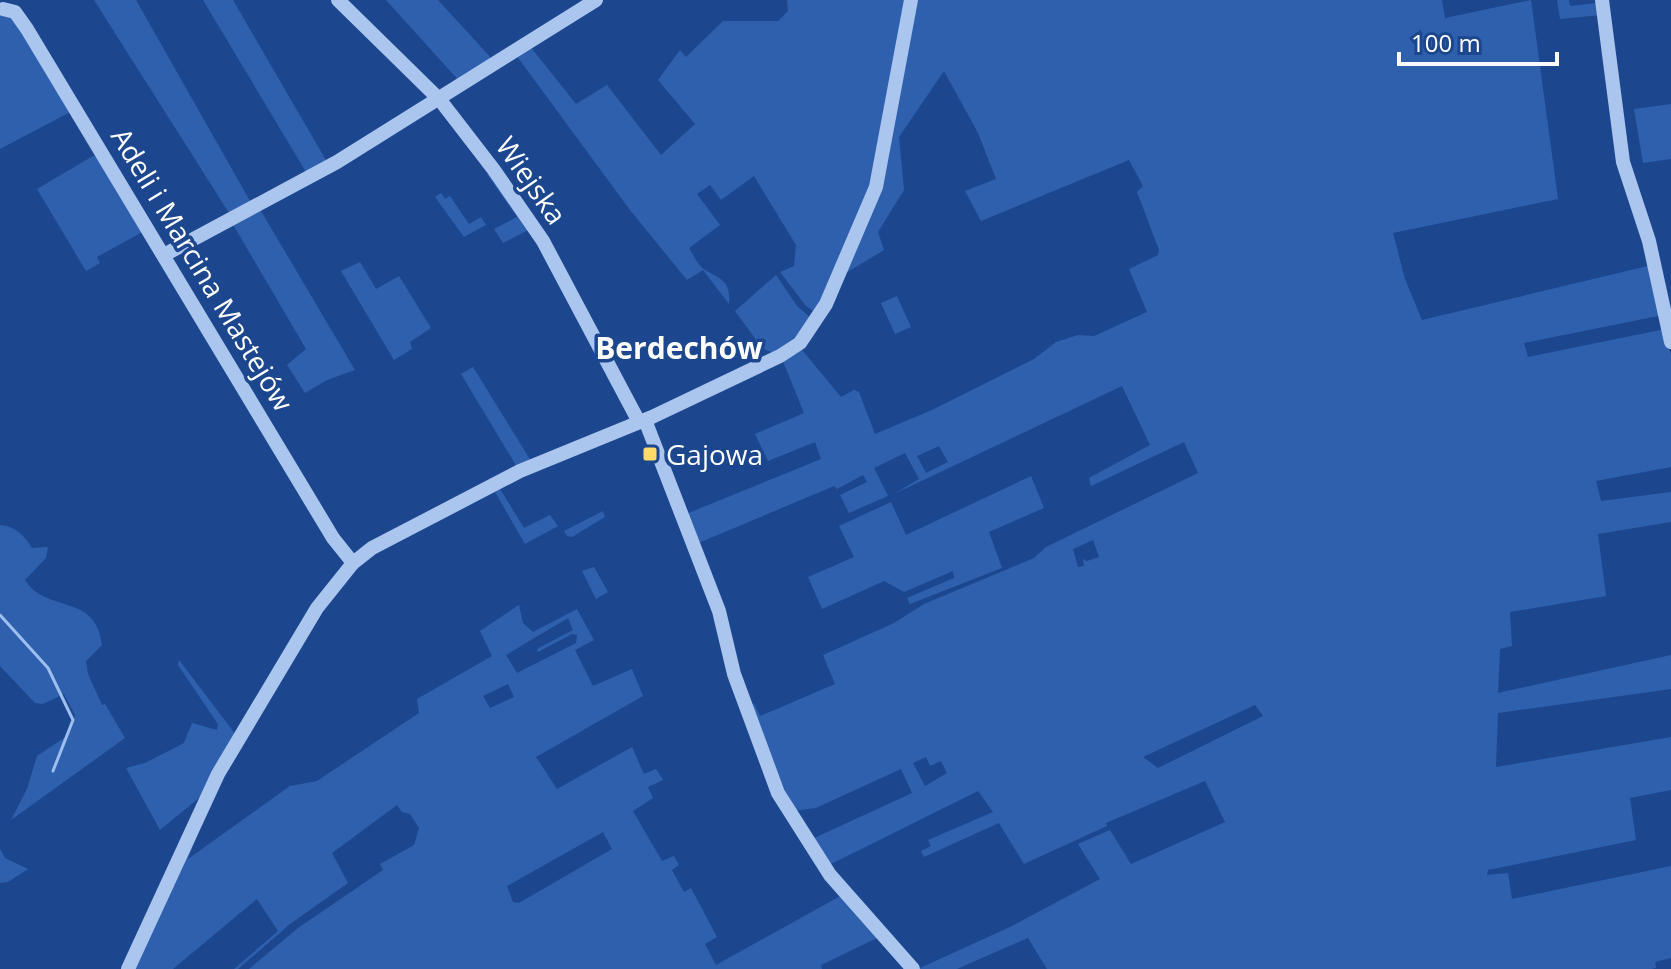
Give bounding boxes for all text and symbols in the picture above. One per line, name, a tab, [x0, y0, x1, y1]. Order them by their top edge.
scale bar	[1399, 16, 1557, 66]
text: 100 m	[1411, 26, 1481, 59]
street label: Adeli i Marcina Mastejów	[103, 120, 303, 418]
street label: Wiejska	[488, 128, 576, 232]
district label: Berdechów	[595, 327, 763, 368]
place label: Gajowa	[666, 435, 763, 473]
marker: Gajowa	[641, 445, 659, 463]

